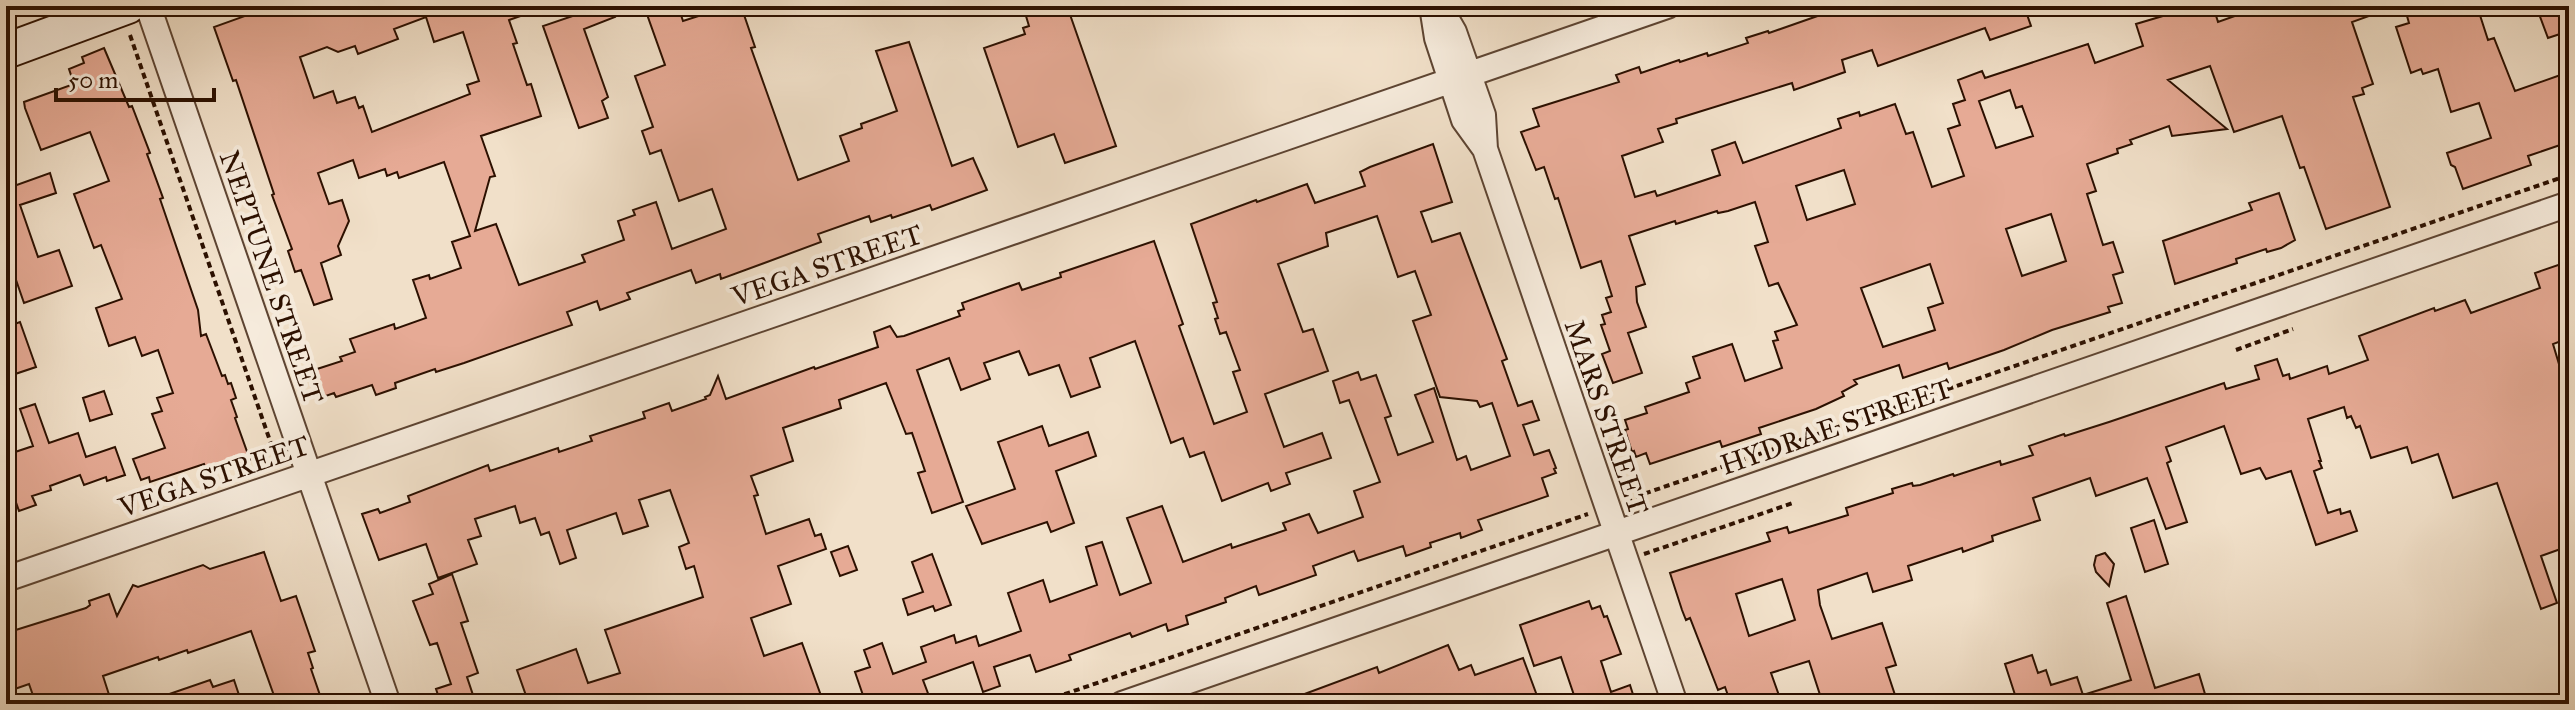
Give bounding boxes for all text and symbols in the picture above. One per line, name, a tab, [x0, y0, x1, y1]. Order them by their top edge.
scale bar	[56, 52, 214, 102]
text: 50 m	[68, 65, 118, 95]
street label: NEPTUNE STREET	[212, 146, 331, 408]
street label: VEGA STREET	[726, 217, 927, 315]
street label: MARS STREET	[1557, 315, 1656, 519]
street label: HYDRAE STREET	[1716, 370, 1957, 483]
street label: VEGA STREET	[113, 428, 314, 526]

